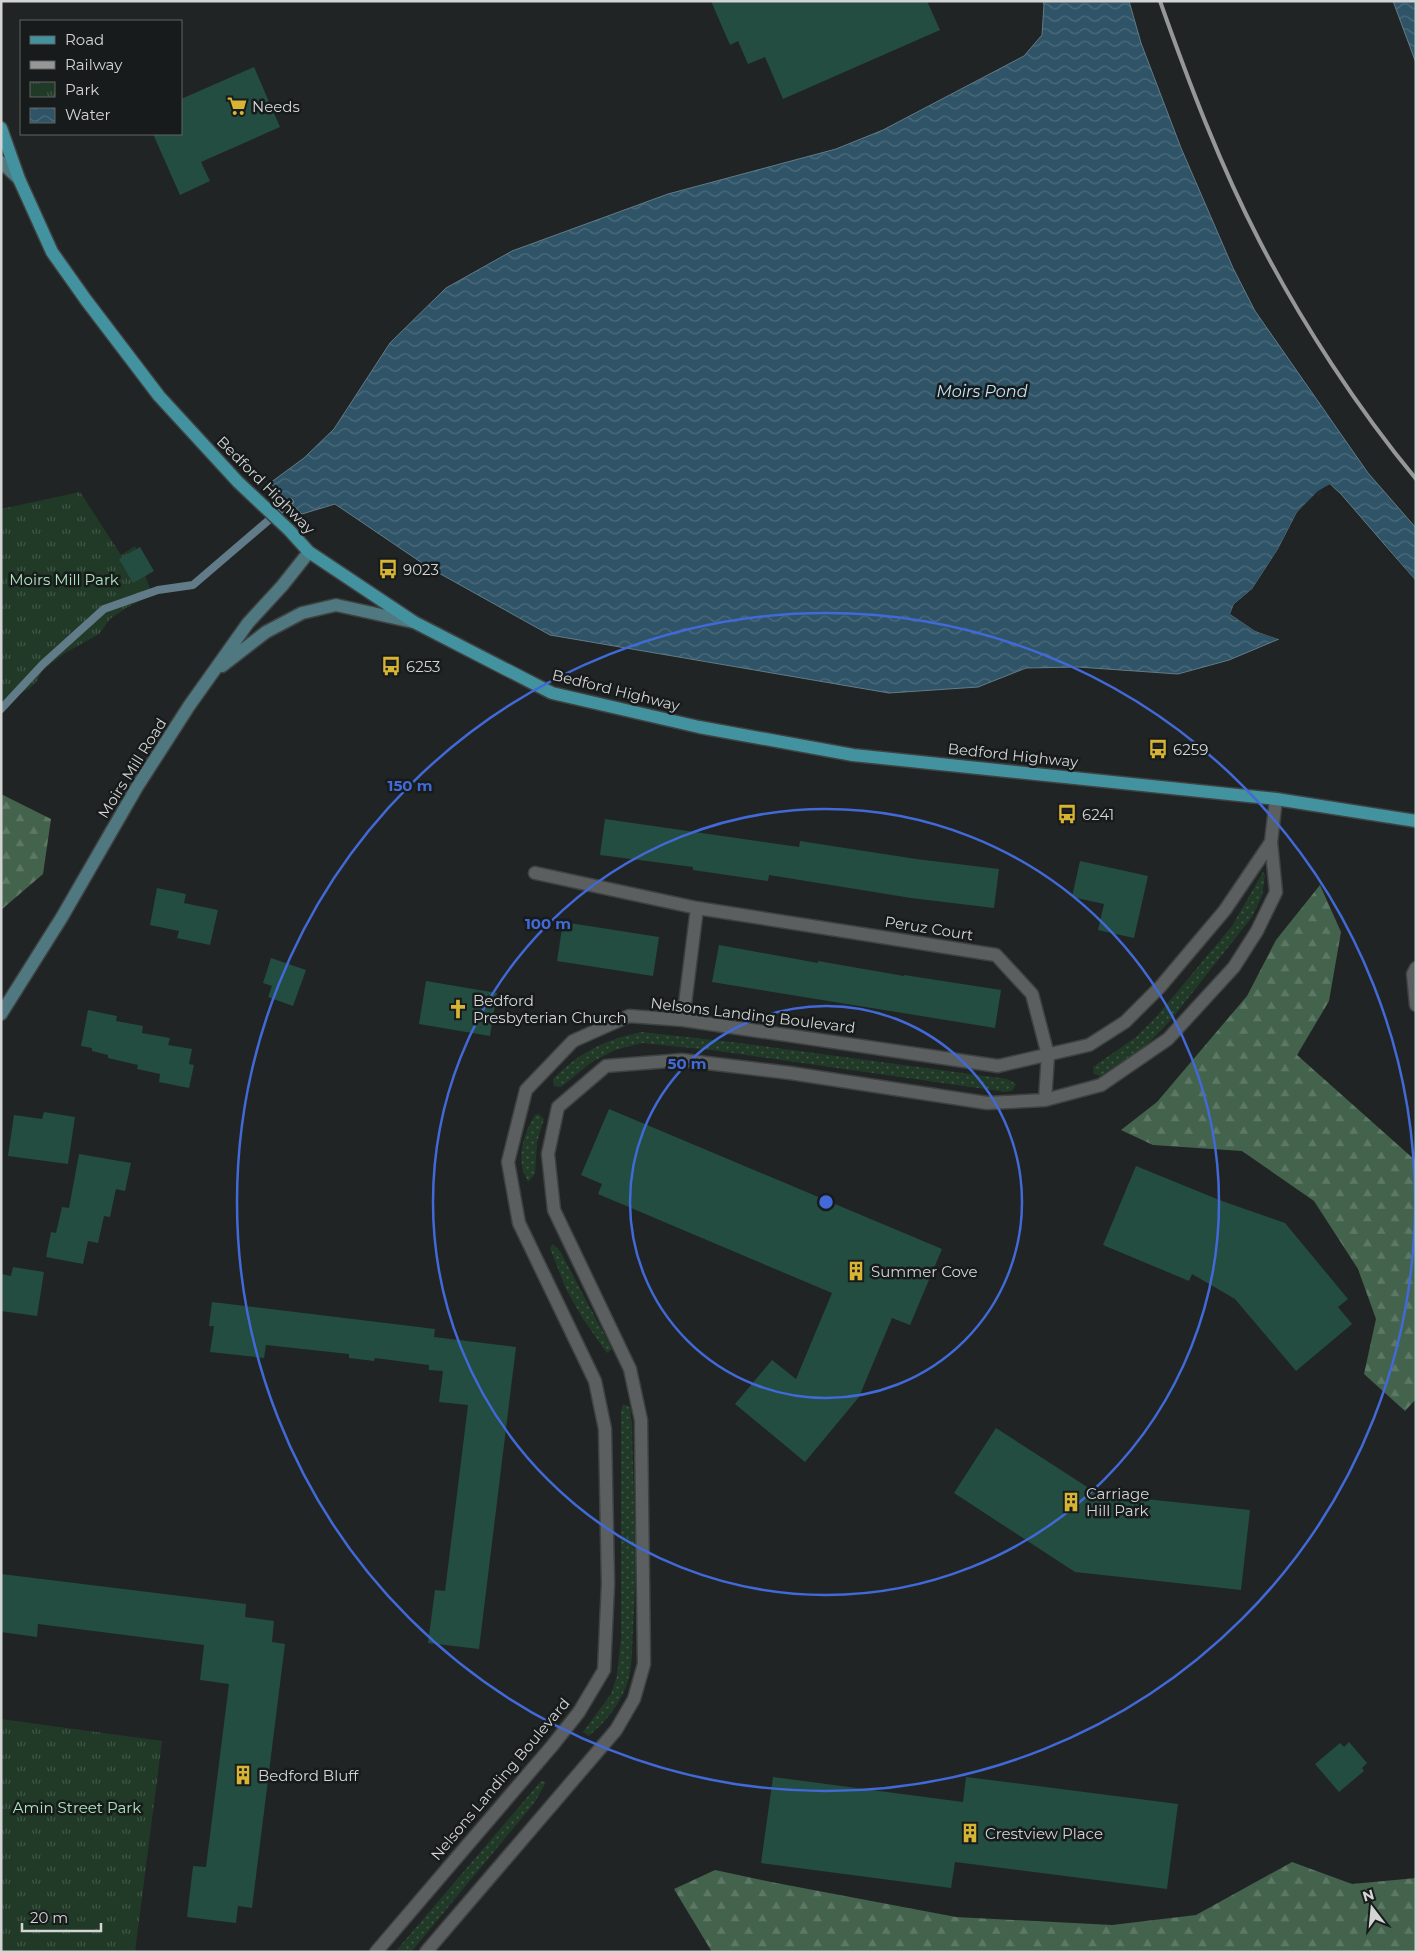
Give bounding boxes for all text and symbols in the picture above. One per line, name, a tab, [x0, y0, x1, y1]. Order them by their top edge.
legend	[20, 20, 182, 135]
text: Road	[65, 30, 104, 49]
text: Railway	[65, 55, 123, 74]
text: Park	[65, 80, 99, 99]
supermarket icon: Needs	[226, 95, 248, 117]
place label: Needs	[252, 97, 300, 116]
text: Water	[65, 105, 111, 124]
water label: Moirs Pond	[937, 382, 1028, 401]
street label: Bedford Highway	[213, 432, 320, 539]
bus stop icon: 9023	[377, 558, 399, 580]
place label: 9023	[403, 560, 439, 579]
park label: Moirs Mill Park	[9, 570, 119, 589]
bus stop icon: 6253	[380, 655, 402, 677]
place label: 6253	[406, 657, 441, 676]
street label: Bedford Highway	[550, 665, 683, 715]
street label: Moirs Mill Road	[94, 714, 170, 822]
bus stop icon: 6259	[1147, 738, 1169, 760]
street label: Bedford Highway	[947, 739, 1080, 771]
place label: 6259	[1173, 740, 1208, 759]
text: 150 m	[388, 776, 432, 795]
bus stop icon: 6241	[1056, 803, 1078, 825]
place label: 6241	[1082, 805, 1114, 824]
street label: Peruz Court	[883, 912, 975, 944]
text: 100 m	[525, 914, 571, 933]
place label: Bedford Presbyterian Church	[473, 991, 627, 1027]
street label: Nelsons Landing Boulevard	[650, 993, 856, 1037]
church icon: Bedford Presbyterian Church	[447, 998, 469, 1020]
text: 50 m	[667, 1054, 707, 1073]
centre of rings	[817, 1193, 835, 1211]
building icon: Summer Cove	[845, 1260, 867, 1282]
place label: Summer Cove	[871, 1262, 978, 1281]
place label: Carriage Hill Park	[1086, 1484, 1149, 1520]
building icon: Carriage Hill Park	[1060, 1491, 1082, 1513]
street label: Nelsons Landing Boulevard	[426, 1694, 574, 1864]
building icon: Bedford Bluff	[232, 1764, 254, 1786]
place label: Bedford Bluff	[258, 1766, 359, 1785]
park label: Amin Street Park	[13, 1798, 141, 1817]
building icon: Crestview Place	[959, 1822, 981, 1844]
place label: Crestview Place	[985, 1824, 1103, 1843]
north arrow	[1347, 1883, 1397, 1933]
text: N	[1360, 1885, 1376, 1906]
scale bar	[22, 1900, 101, 1932]
text: 20 m	[30, 1908, 68, 1927]

